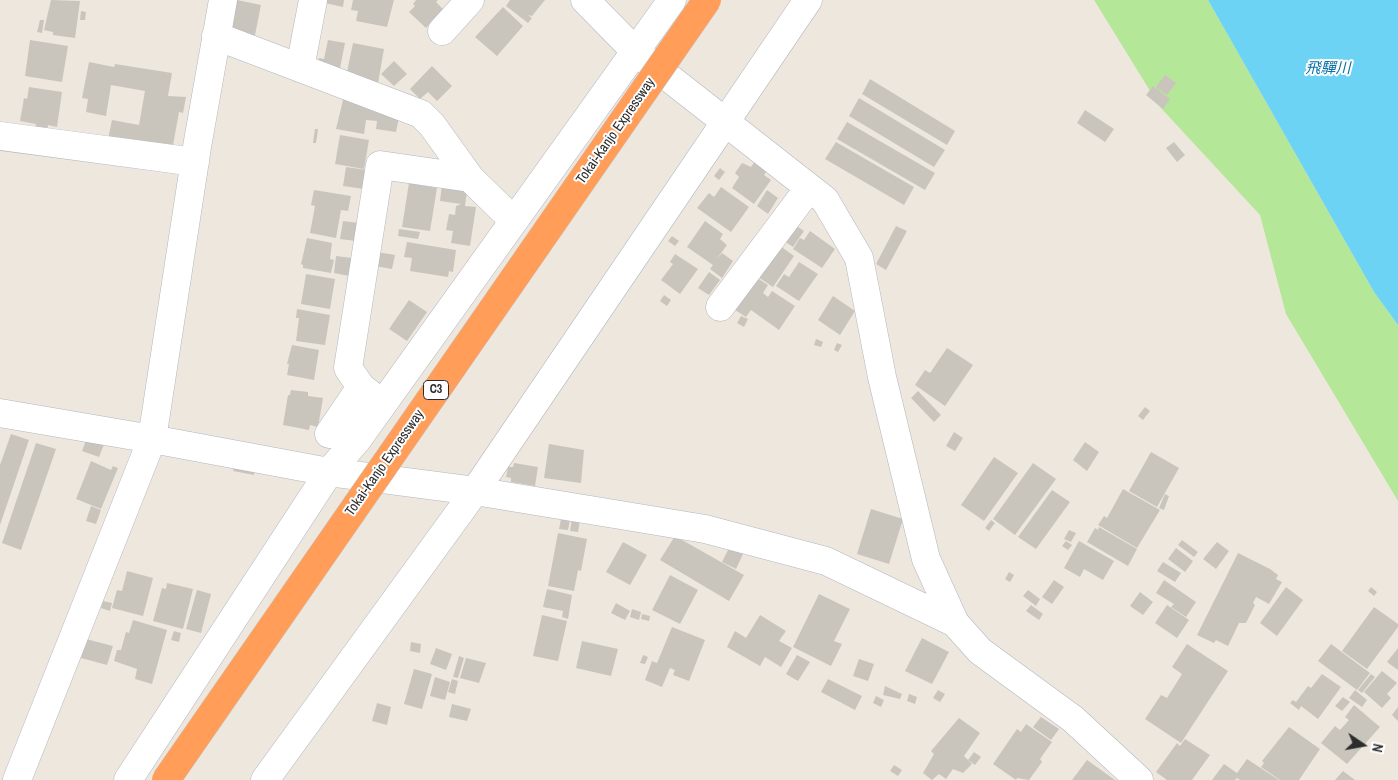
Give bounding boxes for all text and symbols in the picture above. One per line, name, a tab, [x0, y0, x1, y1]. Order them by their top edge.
water label: 飛驒川	[1306, 60, 1350, 78]
street label: Tokai-Kanjo Expressway	[573, 75, 659, 187]
road number: C3	[424, 380, 448, 400]
street label: Tokai-Kanjo Expressway	[342, 407, 428, 519]
north arrow	[1338, 720, 1388, 770]
text: N	[1368, 742, 1387, 754]

